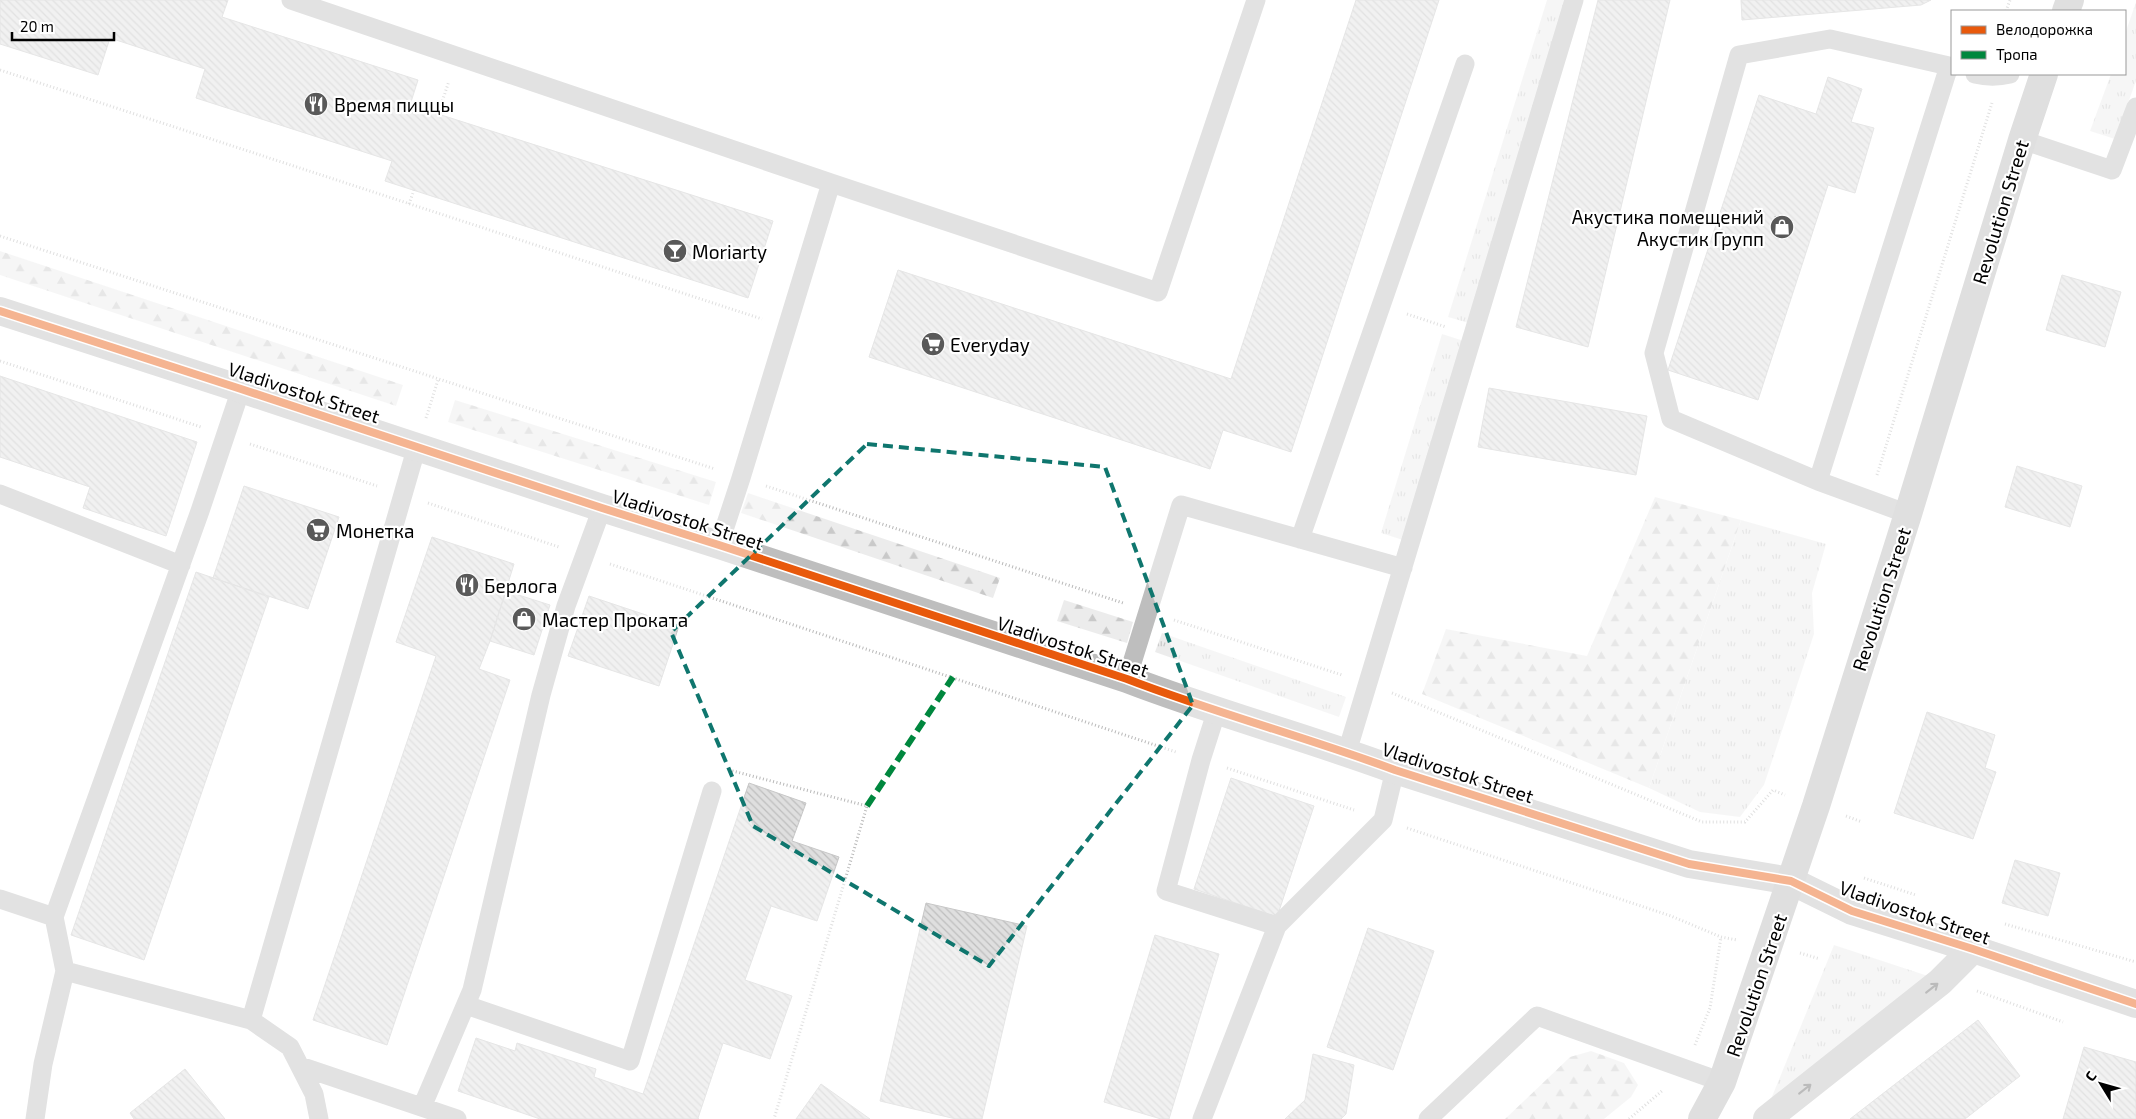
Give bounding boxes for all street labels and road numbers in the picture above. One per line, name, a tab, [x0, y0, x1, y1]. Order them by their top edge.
street label: Revolution Street	[1967, 137, 2033, 287]
street label: Vladivostok Street	[225, 357, 383, 427]
street label: Vladivostok Street	[609, 484, 767, 554]
street label: Revolution Street	[1847, 524, 1915, 674]
street label: Vladivostok Street	[994, 611, 1152, 681]
street label: Vladivostok Street	[1379, 737, 1537, 807]
street label: Vladivostok Street	[1836, 875, 1994, 949]
street label: Revolution Street	[1721, 910, 1791, 1060]

